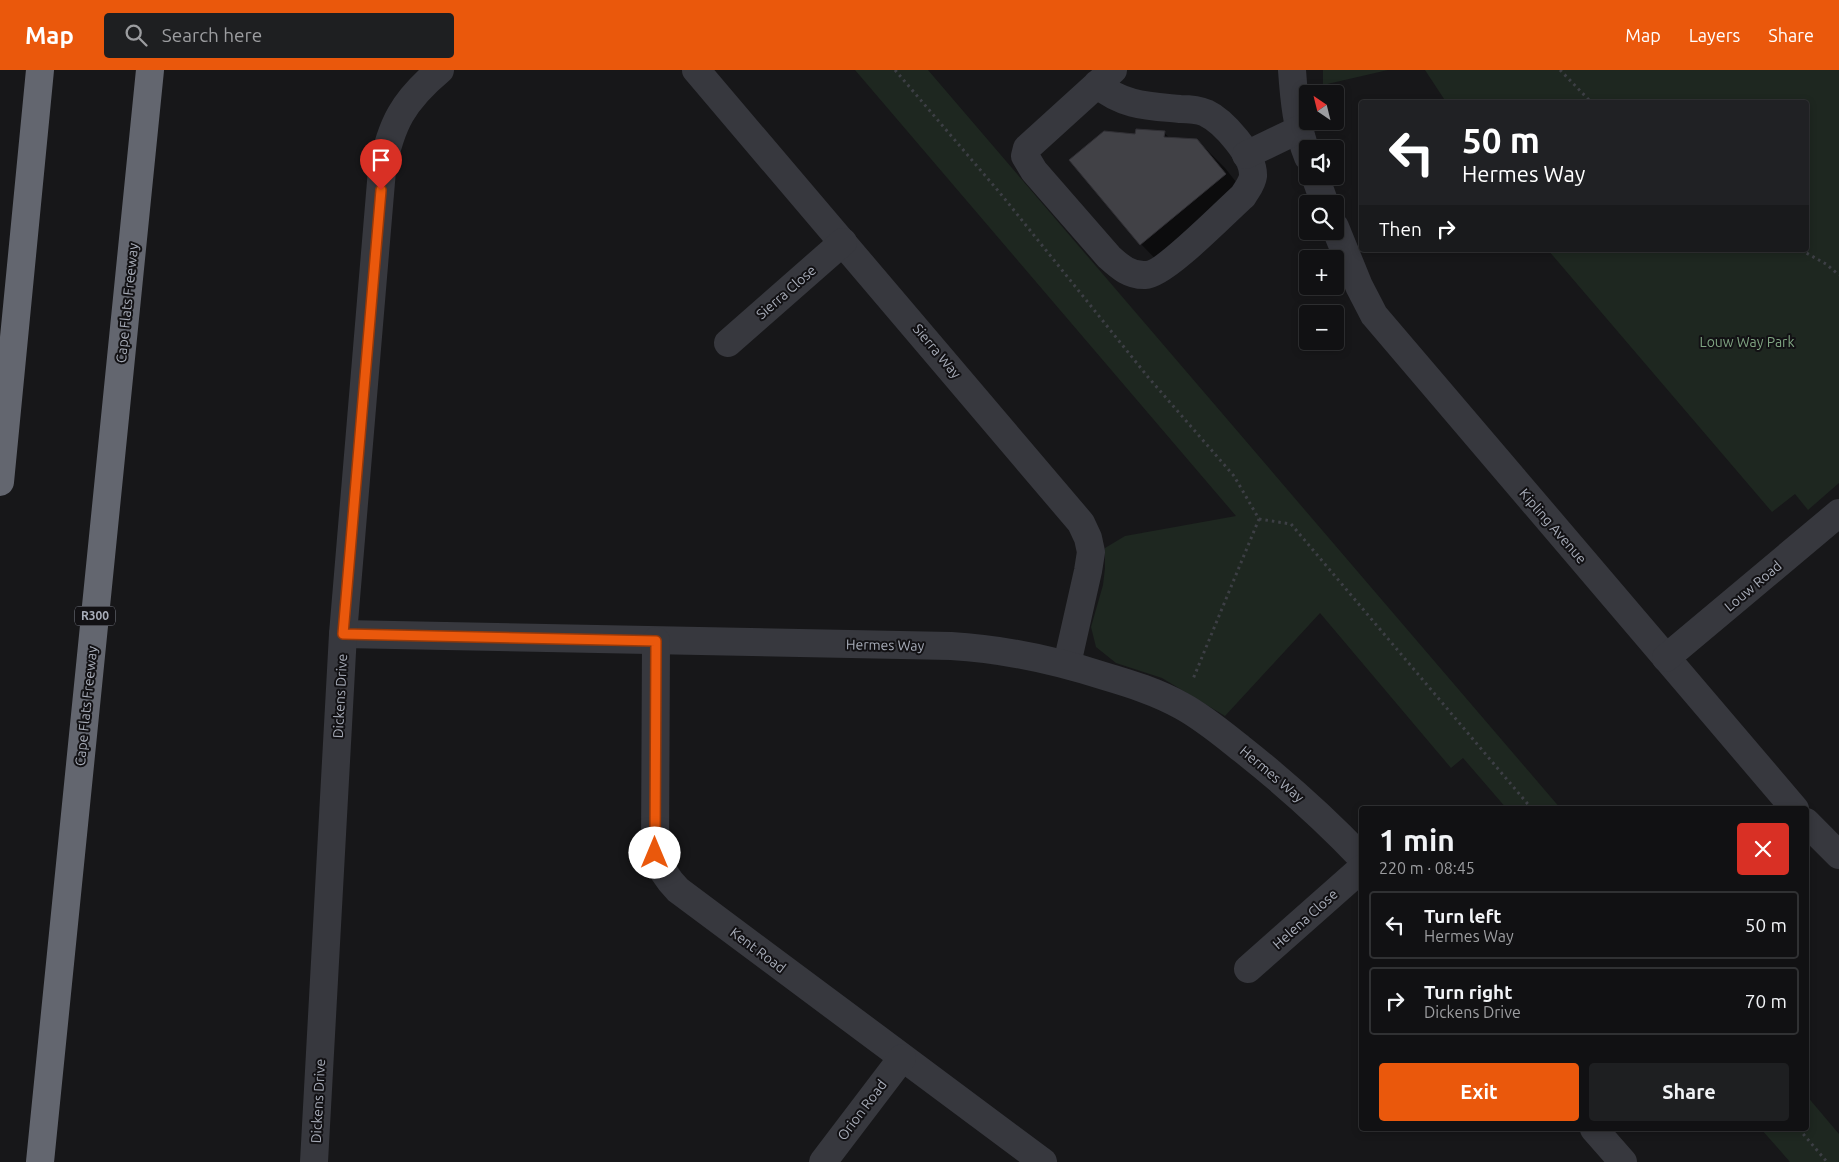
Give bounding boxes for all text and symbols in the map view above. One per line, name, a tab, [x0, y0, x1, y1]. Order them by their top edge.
search box	[104, 13, 454, 58]
icon: search	[122, 21, 150, 49]
text: Map	[25, 22, 74, 49]
text: Search here	[162, 24, 262, 46]
text: Map	[1625, 25, 1661, 45]
text: Layers	[1689, 25, 1740, 45]
text: Share	[1768, 25, 1814, 45]
north arrow	[1299, 85, 1344, 130]
map controls	[1299, 85, 1344, 350]
icon: left	[1379, 120, 1444, 185]
text: 50 m	[1462, 120, 1540, 160]
pin	[360, 139, 402, 190]
button: sound	[1299, 140, 1344, 185]
icon: arrive	[367, 146, 395, 174]
text: Hermes Way	[1462, 161, 1585, 186]
button: search	[1299, 195, 1344, 240]
icon: right	[1432, 215, 1460, 243]
text: Then	[1379, 218, 1422, 240]
street label: Cape Flats Freeway	[113, 242, 141, 364]
button: +	[1299, 250, 1344, 295]
street label: Sierra Close	[753, 262, 819, 322]
button: −	[1299, 305, 1344, 350]
street label: Sierra Way	[910, 321, 965, 382]
park label: Louw Way Park	[1700, 334, 1795, 350]
street label: Kipling Avenue	[1516, 485, 1590, 567]
street label: Louw Road	[1721, 557, 1785, 615]
road number: R300	[75, 606, 115, 626]
street label: Hermes Way	[846, 636, 925, 654]
street label: Cape Flats Freeway	[72, 645, 100, 767]
street label: Dickens Drive	[330, 653, 350, 739]
street label: Hermes Way	[1237, 743, 1307, 806]
text: 1 min	[1379, 823, 1455, 857]
button: close	[1737, 823, 1789, 875]
position arrow	[628, 826, 680, 878]
text: 220 m · 08:45	[1379, 859, 1475, 877]
street label: Helena Close	[1269, 886, 1341, 952]
text: Turn left	[1424, 905, 1502, 927]
icon: left	[1381, 911, 1409, 939]
text: 50 m	[1745, 914, 1787, 936]
street label: Kent Road	[727, 924, 789, 976]
text: Hermes Way	[1424, 927, 1514, 945]
text: Turn right	[1424, 981, 1512, 1003]
icon: right	[1381, 987, 1409, 1015]
text: 70 m	[1745, 990, 1787, 1012]
text: Dickens Drive	[1424, 1003, 1521, 1021]
street label: Dickens Drive	[308, 1058, 328, 1144]
button: Exit	[1379, 1063, 1579, 1121]
button: Share	[1589, 1063, 1789, 1121]
street label: Orion Road	[834, 1077, 890, 1143]

